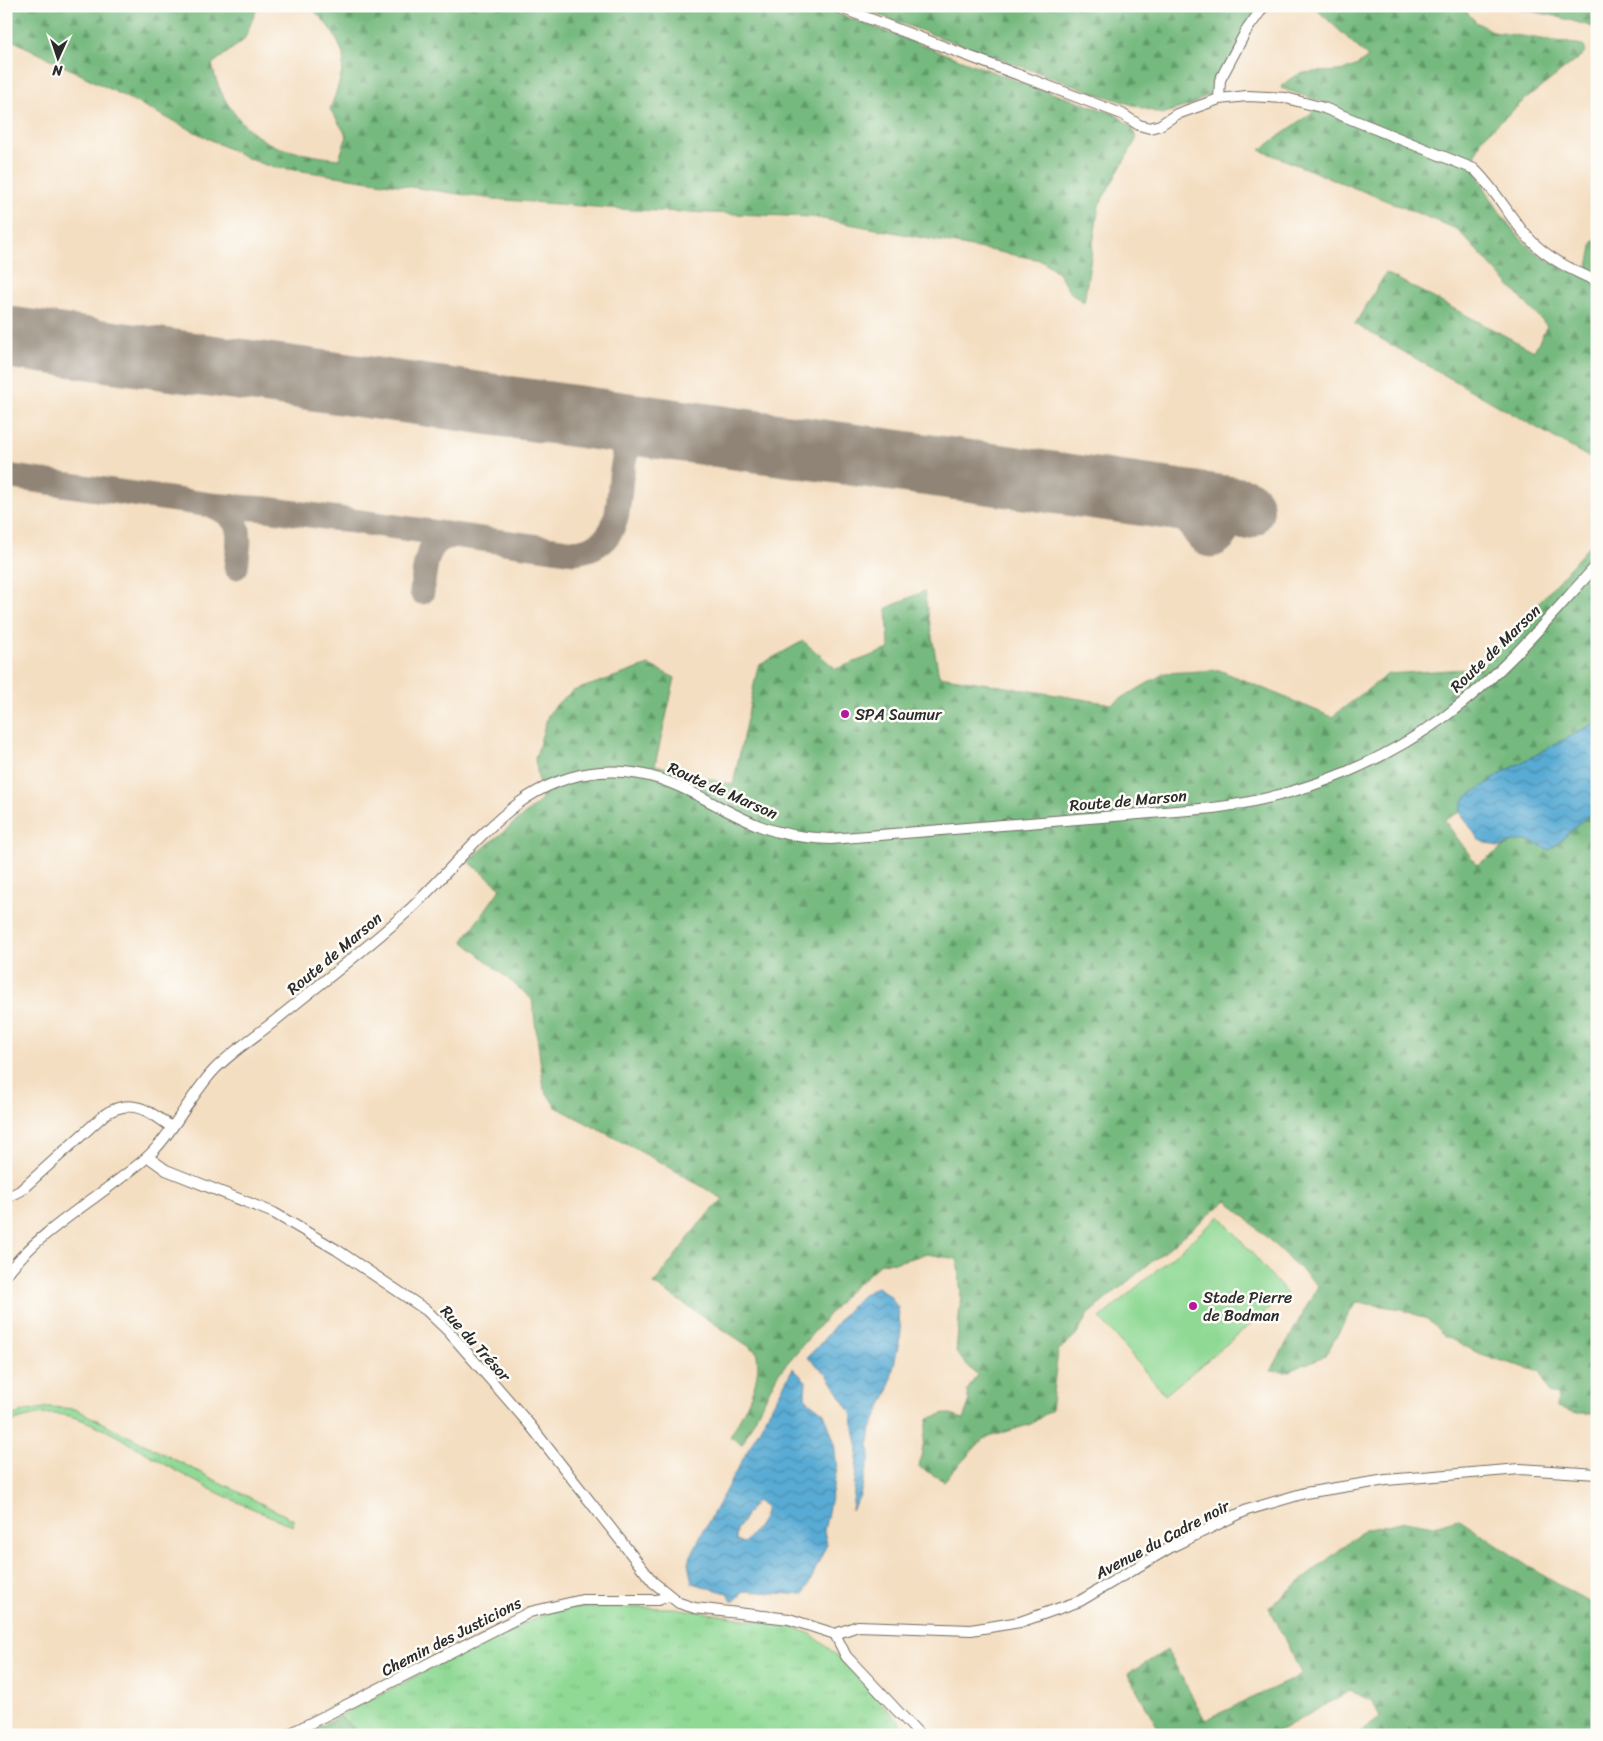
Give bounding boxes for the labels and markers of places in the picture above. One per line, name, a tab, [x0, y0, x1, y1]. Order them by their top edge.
place label: SPA Saumur	[855, 700, 943, 729]
marker: SPA Saumur	[839, 708, 851, 720]
place label: Stade Pierre de Bodman	[1203, 1283, 1292, 1330]
marker: Stade Pierre de Bodman	[1187, 1300, 1199, 1312]

